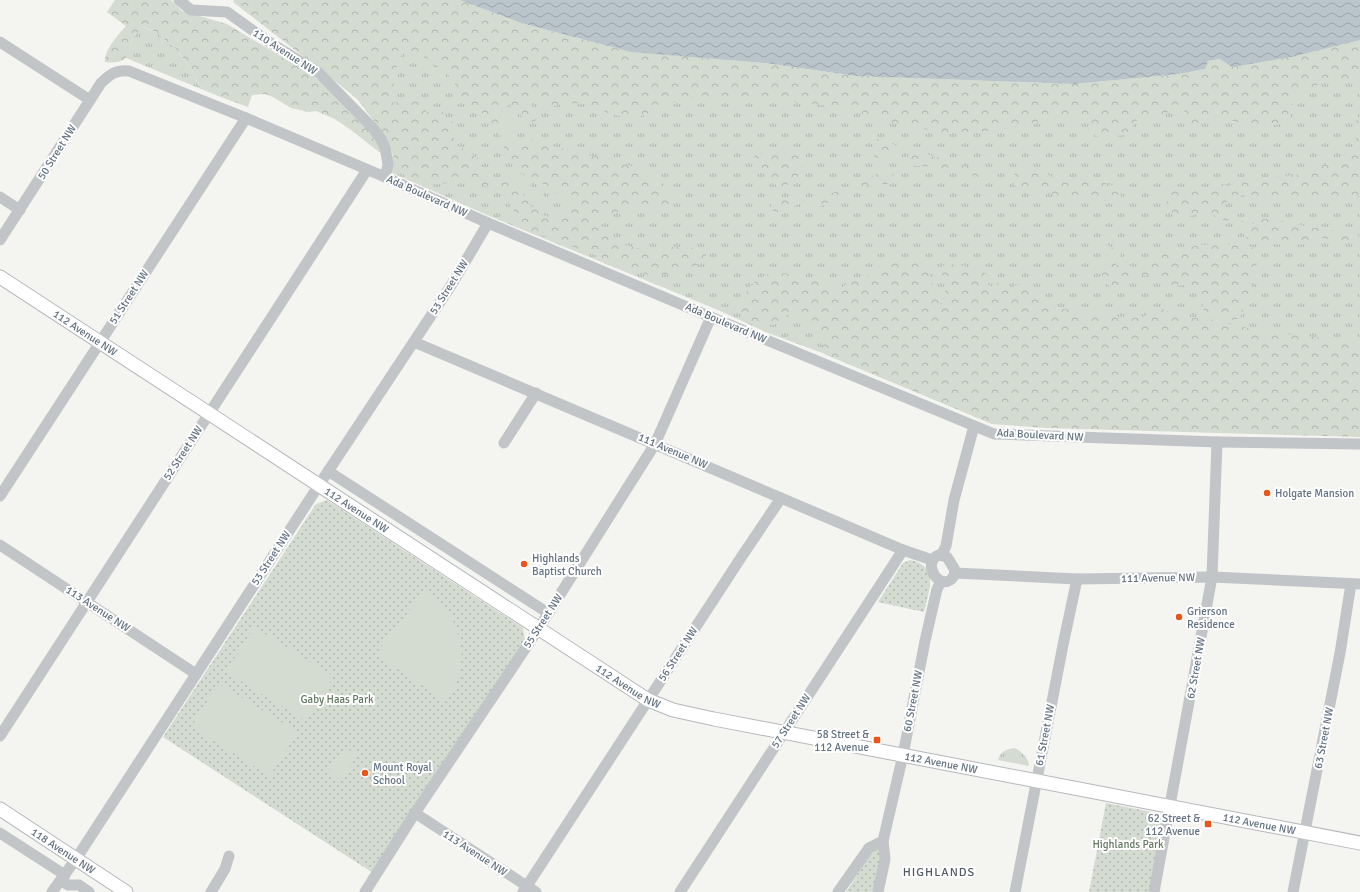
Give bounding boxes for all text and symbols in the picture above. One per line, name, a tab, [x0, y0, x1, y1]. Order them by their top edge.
street label: 110 Avenue NW	[250, 26, 320, 78]
street label: 50 Street NW	[35, 122, 79, 182]
street label: Ada Boulevard NW	[385, 172, 470, 220]
street label: 53 Street NW	[427, 257, 471, 317]
street label: 51 Street NW	[107, 267, 152, 327]
street label: Ada Boulevard NW	[683, 300, 769, 346]
street label: 112 Avenue NW	[51, 307, 120, 359]
street label: 52 Street NW	[161, 423, 206, 483]
street label: Ada Boulevard NW	[996, 426, 1084, 444]
street label: 111 Avenue NW	[636, 431, 710, 472]
street label: 112 Avenue NW	[322, 484, 392, 536]
place label: Holgate Mansion	[1275, 487, 1354, 500]
marker: Holgate Mansion	[1262, 488, 1272, 498]
street label: 53 Street NW	[249, 528, 294, 588]
place label: Highlands Baptist Church	[532, 552, 602, 578]
marker: Highlands Baptist Church	[519, 559, 529, 569]
street label: 111 Avenue NW	[1121, 571, 1196, 585]
street label: 113 Avenue NW	[63, 583, 133, 635]
street label: 55 Street NW	[521, 591, 566, 651]
place label: Grierson Residence	[1187, 605, 1235, 631]
marker: Grierson Residence	[1174, 612, 1184, 622]
street label: 56 Street NW	[656, 624, 701, 684]
street label: 62 Street NW	[1184, 636, 1208, 700]
street label: 112 Avenue NW	[593, 661, 663, 711]
street label: 60 Street NW	[901, 669, 925, 733]
street label: 57 Street NW	[769, 691, 814, 751]
park label: Gaby Haas Park	[301, 693, 374, 706]
street label: 61 Street NW	[1033, 703, 1057, 767]
street label: 63 Street NW	[1312, 706, 1336, 770]
place label: 58 Street & 112 Avenue	[814, 728, 869, 754]
marker: 58 Street & 112 Avenue	[872, 735, 882, 745]
street label: 112 Avenue NW	[904, 749, 979, 776]
place label: Mount Royal School	[373, 761, 432, 787]
marker: Mount Royal School	[360, 768, 370, 778]
street label: 112 Avenue NW	[1222, 810, 1297, 837]
place label: 62 Street & 112 Avenue	[1145, 812, 1200, 838]
marker: 62 Street & 112 Avenue	[1203, 819, 1213, 829]
street label: 118 Avenue NW	[29, 825, 98, 877]
street label: 113 Avenue NW	[440, 827, 510, 879]
park label: Highlands Park	[1092, 838, 1164, 851]
district label: HIGHLANDS	[903, 865, 975, 880]

